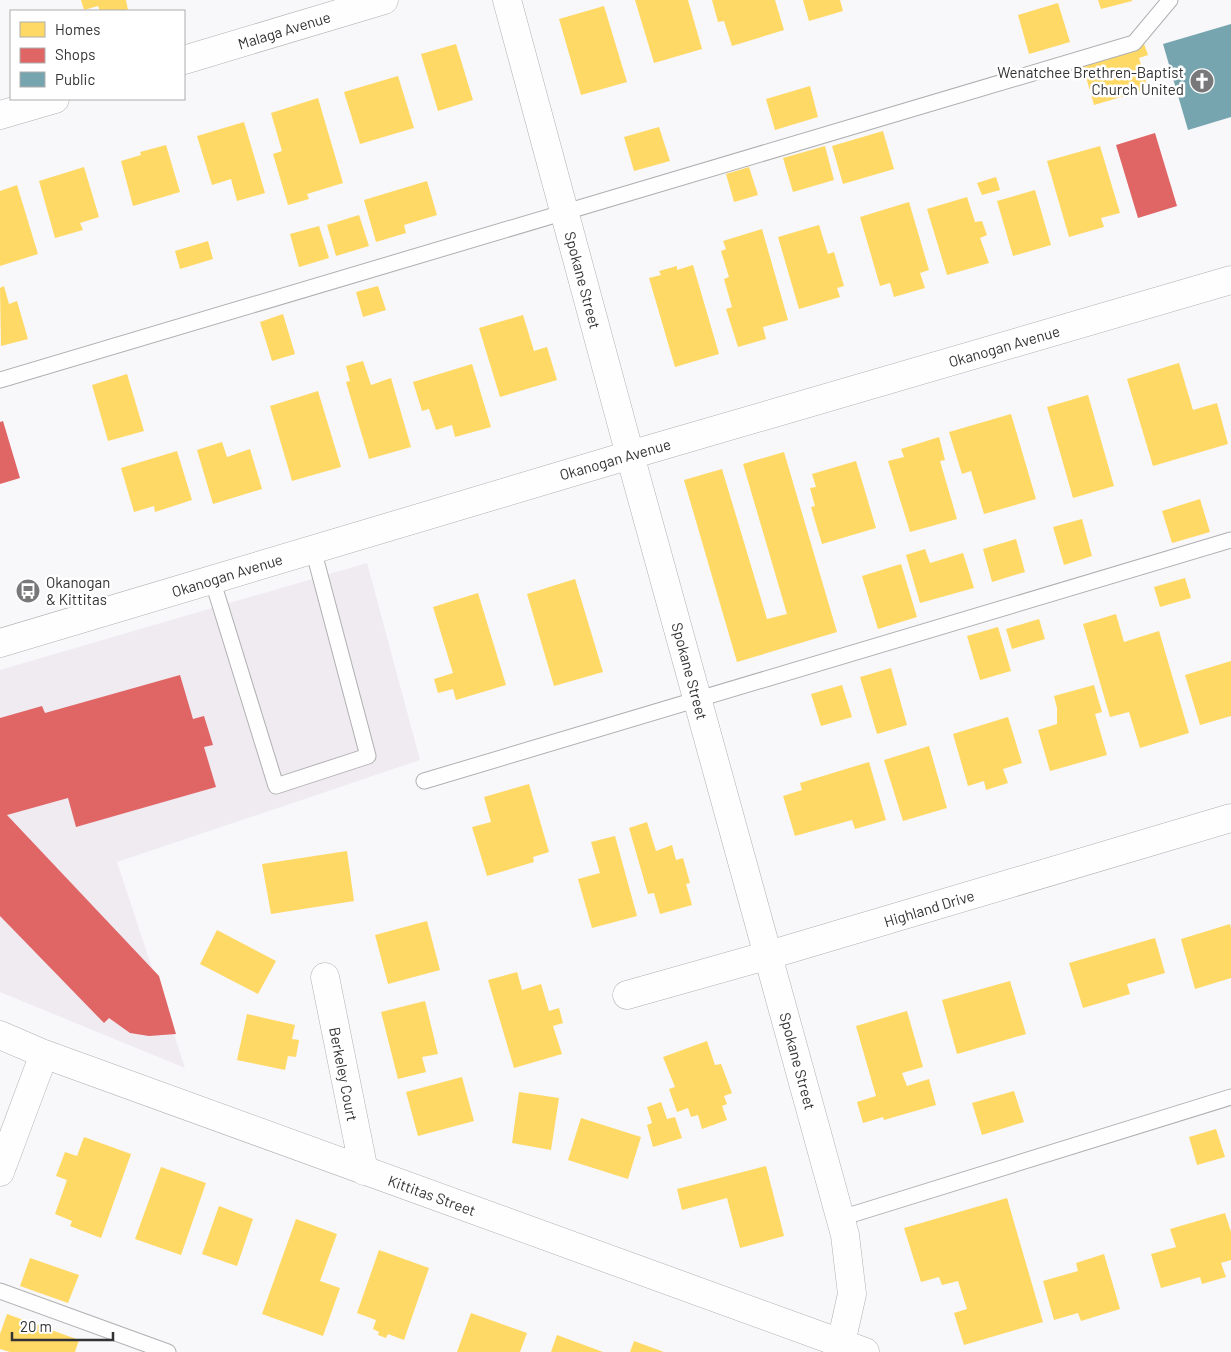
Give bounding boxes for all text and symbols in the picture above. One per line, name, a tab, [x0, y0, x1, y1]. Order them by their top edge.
street label: Malaga Avenue	[236, 7, 332, 53]
legend	[10, 10, 185, 100]
text: Homes	[55, 20, 100, 38]
text: Shops	[55, 45, 95, 63]
place label: Wenatchee Brethren-Baptist Church United	[997, 63, 1184, 98]
church icon: Wenatchee Brethren-Baptist Church United	[1189, 68, 1215, 94]
text: Public	[55, 70, 95, 88]
street label: Spokane Street	[561, 229, 605, 331]
street label: Okanogan Avenue	[946, 322, 1062, 370]
street label: Okanogan Avenue	[557, 435, 673, 483]
street label: Okanogan Avenue	[169, 550, 285, 600]
place label: Okanogan & Kittitas	[46, 573, 110, 608]
bus stop icon: Okanogan & Kittitas	[15, 578, 41, 604]
street label: Spokane Street	[668, 620, 712, 722]
street label: Highland Drive	[882, 886, 976, 930]
street label: Spokane Street	[776, 1010, 820, 1112]
street label: Berkeley Court	[326, 1025, 362, 1123]
street label: Kittitas Street	[386, 1171, 478, 1219]
scale bar	[12, 1310, 114, 1342]
text: 20 m	[20, 1317, 52, 1335]

